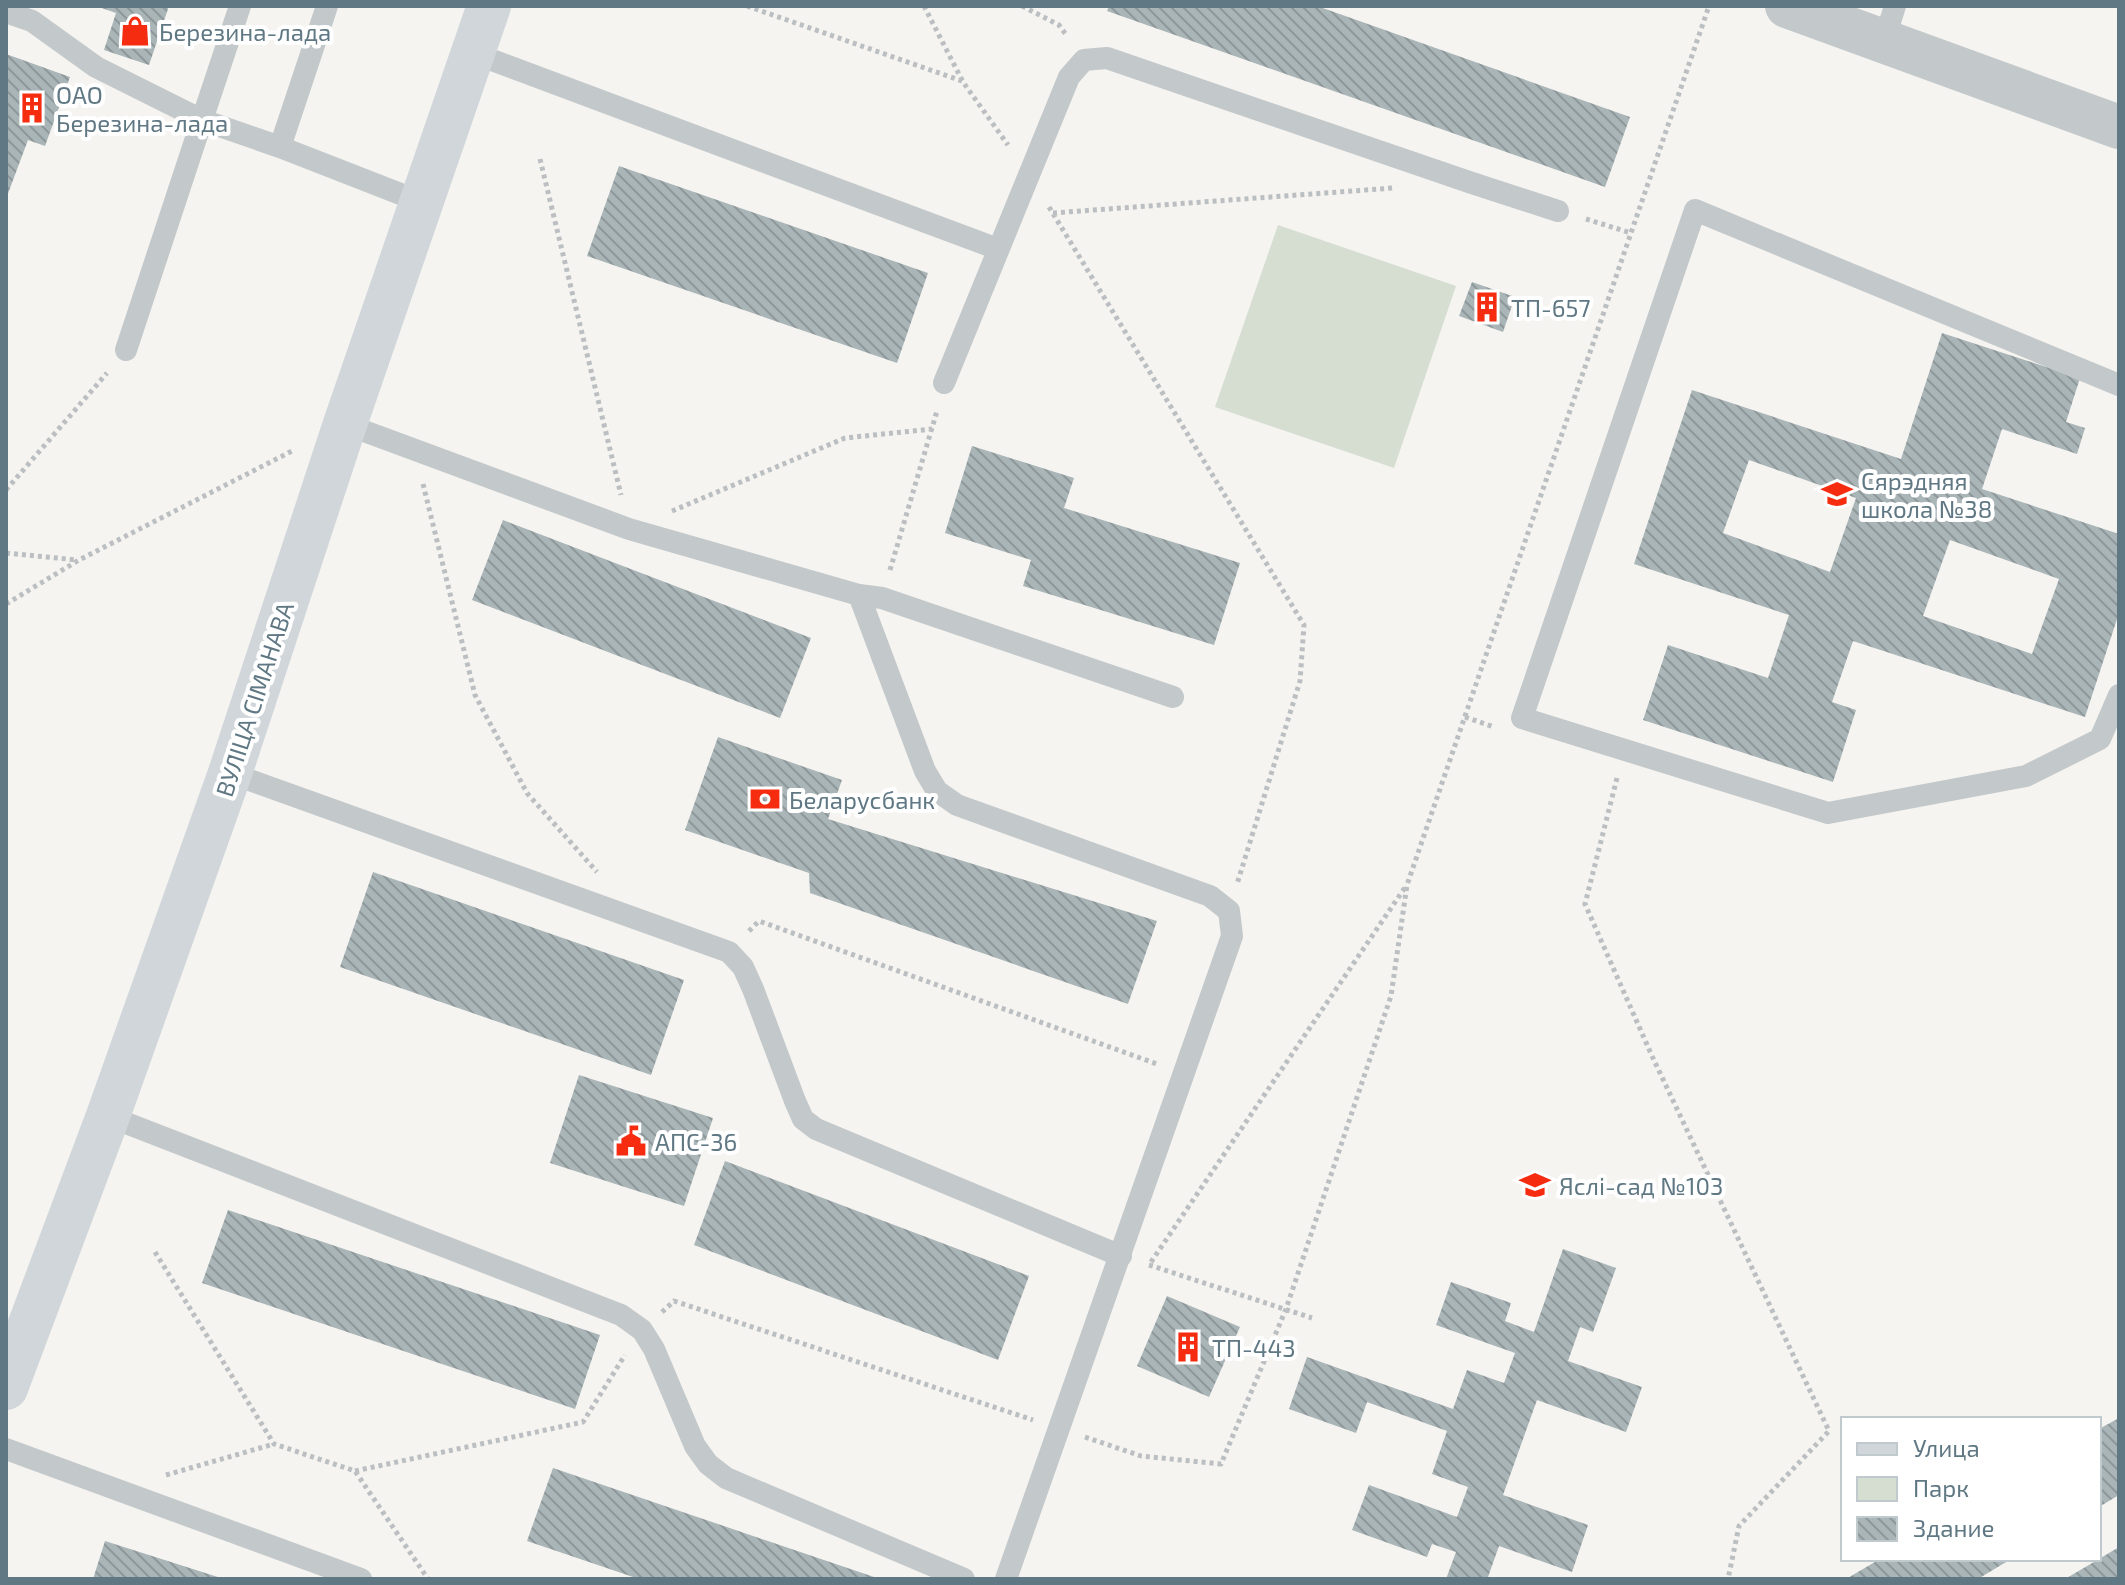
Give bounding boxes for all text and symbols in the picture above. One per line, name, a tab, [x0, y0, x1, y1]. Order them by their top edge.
shop icon: Березина-лада	[118, 14, 152, 48]
place label: Березина-лада	[159, 17, 331, 46]
place label: ОАО Березина-лада	[56, 80, 228, 137]
building icon: ОАО Березина-лада	[15, 91, 49, 125]
building icon: ТП-657	[1470, 290, 1504, 324]
place label: ТП-657	[1511, 293, 1591, 322]
place label: Сярэдняя школа №38	[1861, 466, 1992, 523]
school or university icon: Сярэдняя школа №38	[1820, 477, 1854, 511]
street label: ВУЛІЦА СІМАНАВА	[209, 598, 299, 800]
bank icon: Беларусбанк	[748, 782, 782, 816]
place label: Беларусбанк	[789, 785, 935, 815]
public building icon: АПС-36	[614, 1124, 648, 1158]
place label: АПС-36	[655, 1127, 737, 1156]
school or university icon: Яслі-сад №103	[1518, 1168, 1552, 1202]
place label: Яслі-сад №103	[1559, 1171, 1723, 1200]
building icon: ТП-443	[1171, 1330, 1205, 1364]
place label: ТП-443	[1212, 1333, 1296, 1362]
legend	[1841, 1417, 2101, 1561]
text: Улица	[1913, 1433, 1980, 1462]
text: Парк	[1913, 1473, 1969, 1502]
text: Здание	[1913, 1513, 1995, 1542]

